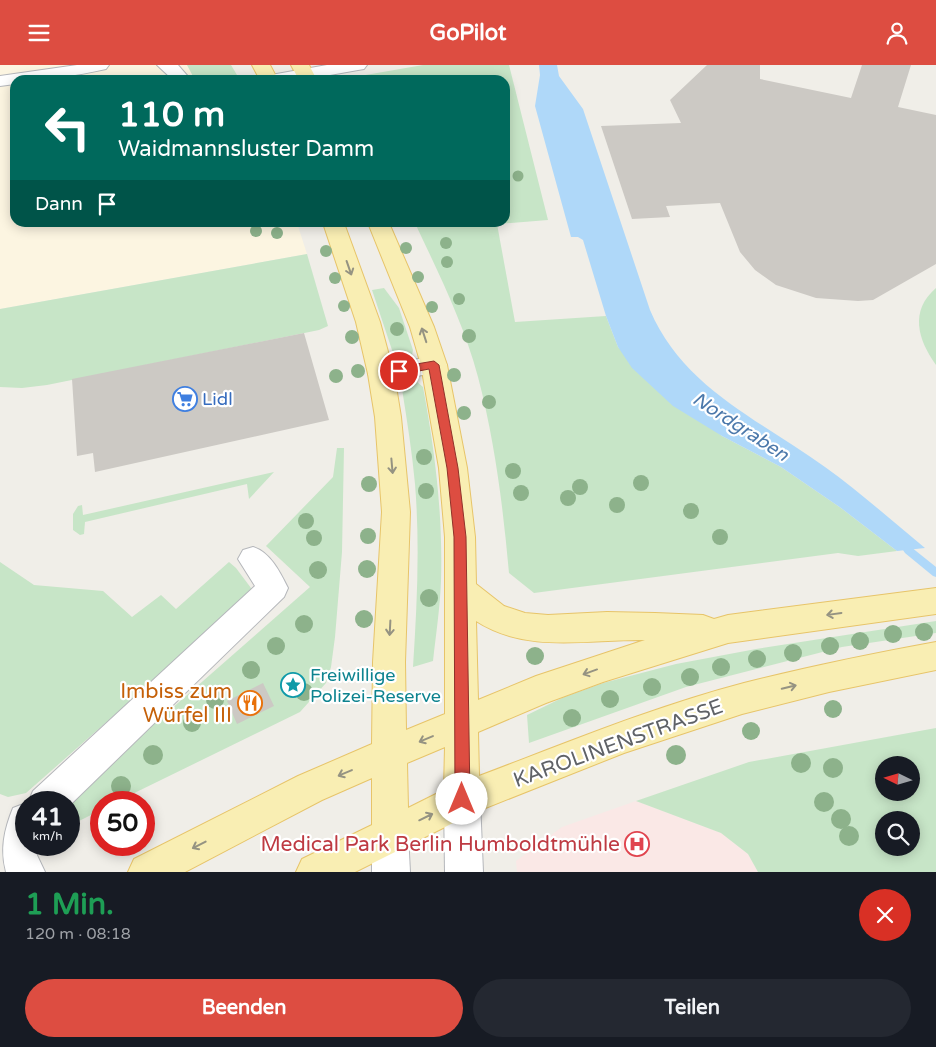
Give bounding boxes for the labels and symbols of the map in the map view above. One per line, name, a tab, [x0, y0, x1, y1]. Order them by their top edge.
one-way arrow	[345, 260, 354, 276]
one-way arrow	[419, 328, 428, 344]
pin	[378, 350, 420, 392]
supermarket icon: Lidl	[172, 386, 198, 412]
place label: Lidl	[202, 388, 233, 410]
water label: Nordgraben	[688, 388, 793, 466]
one-way arrow	[387, 458, 397, 474]
one-way arrow	[827, 609, 843, 619]
one-way arrow	[386, 620, 395, 636]
place label: Freiwillige Polizei-Reserve	[310, 664, 441, 707]
one-way arrow	[582, 667, 598, 677]
place icon: Freiwillige Polizei-Reserve	[280, 672, 306, 698]
place label: Imbiss zum Würfel III	[120, 679, 232, 728]
one-way arrow	[781, 682, 797, 691]
restaurant icon: Imbiss zum Würfel III	[237, 690, 263, 716]
street label: KAROLINENSTRASSE	[510, 694, 726, 793]
one-way arrow	[419, 735, 434, 745]
north arrow	[875, 756, 920, 801]
one-way arrow	[338, 769, 353, 779]
position arrow	[435, 772, 487, 824]
speed limit sign: 50	[90, 791, 155, 856]
one-way arrow	[418, 812, 433, 821]
hospital icon: Medical Park Berlin Humboldtmühle	[624, 831, 650, 857]
place label: Medical Park Berlin Humboldtmühle	[261, 832, 620, 857]
one-way arrow	[192, 841, 207, 850]

